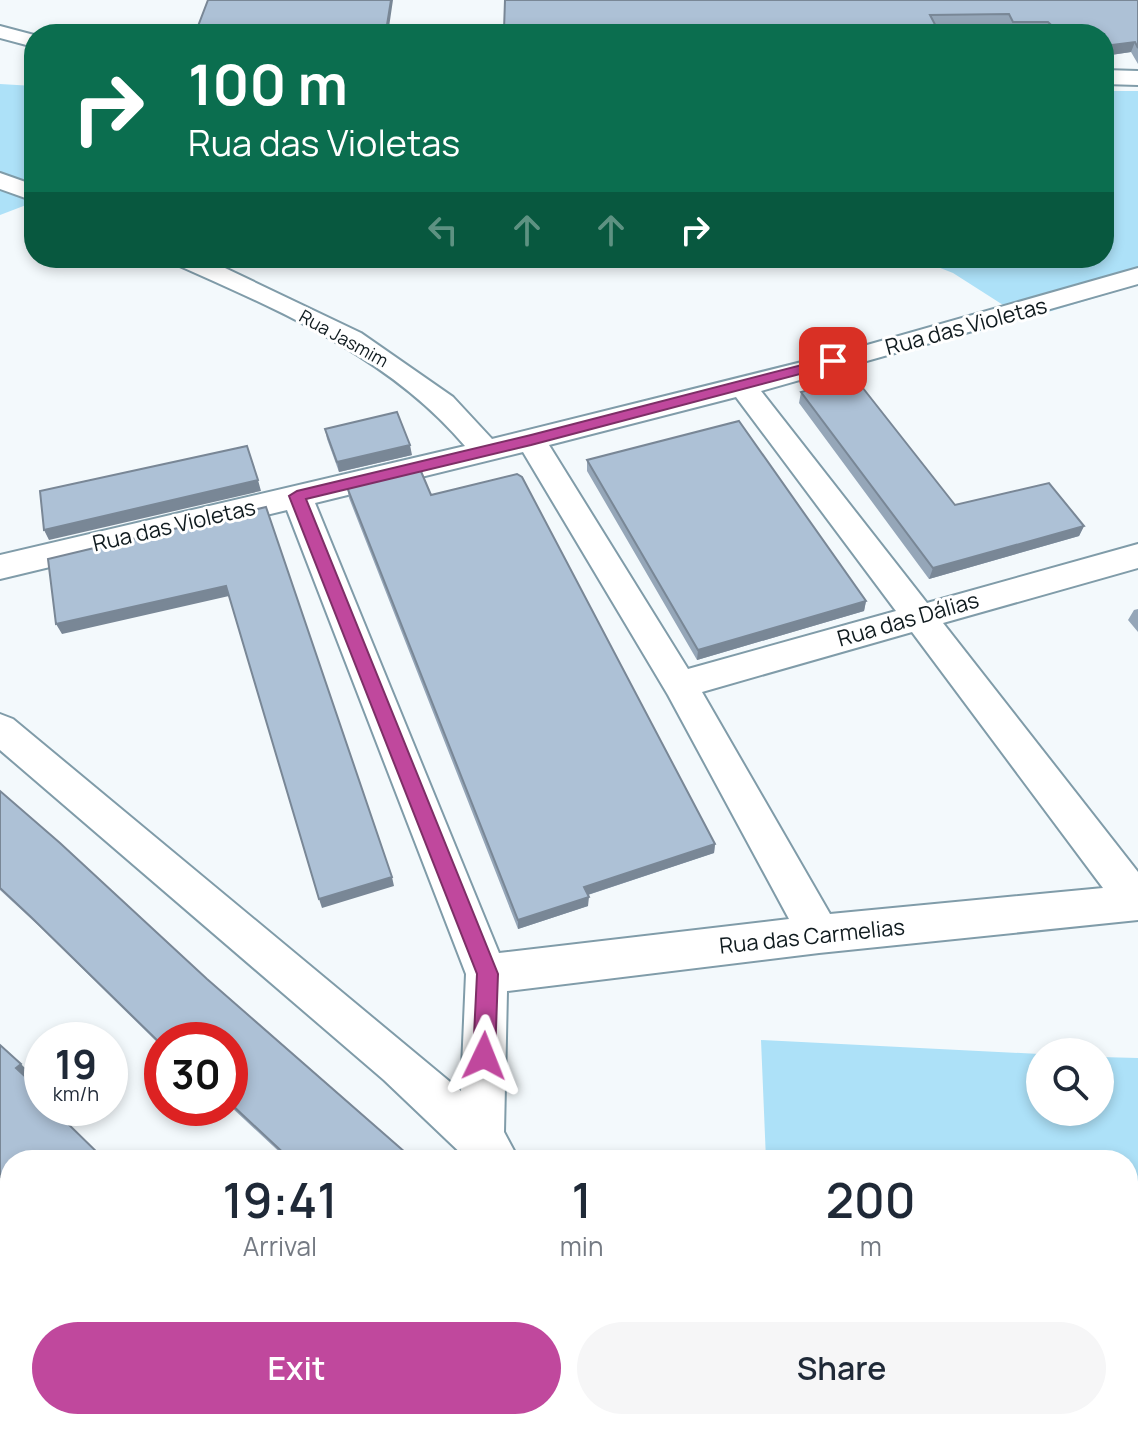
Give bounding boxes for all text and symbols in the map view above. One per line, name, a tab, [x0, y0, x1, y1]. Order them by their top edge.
text: 100 m	[188, 45, 348, 122]
icon: right	[56, 56, 160, 160]
text: Rua das Violetas	[188, 118, 460, 167]
icon: left	[421, 208, 465, 252]
icon: ahead	[505, 208, 549, 252]
icon: ahead	[589, 208, 633, 252]
icon: right	[673, 208, 717, 252]
street label: Rua das Violetas	[882, 290, 1050, 362]
street label: Rua Jasmim	[295, 304, 393, 372]
pin	[799, 327, 867, 395]
icon: arrive	[811, 339, 855, 383]
street label: Rua das Violetas	[90, 492, 258, 558]
street label: Rua das Dálias	[834, 584, 982, 654]
street label: Rua das Carmelias	[718, 911, 906, 961]
position arrow	[442, 1014, 526, 1098]
speed limit sign: 30	[144, 1022, 248, 1126]
text: 19	[55, 1036, 97, 1091]
map controls	[1026, 1038, 1114, 1126]
button: search	[1026, 1038, 1114, 1126]
text: km/h	[53, 1080, 99, 1107]
text: 19:41	[222, 1167, 337, 1232]
text: 1	[571, 1167, 592, 1232]
text: 200	[826, 1167, 916, 1232]
text: Arrival	[243, 1228, 317, 1264]
text: min	[560, 1228, 603, 1264]
text: m	[860, 1228, 882, 1264]
button: Exit	[32, 1322, 561, 1414]
button: Share	[577, 1322, 1106, 1414]

